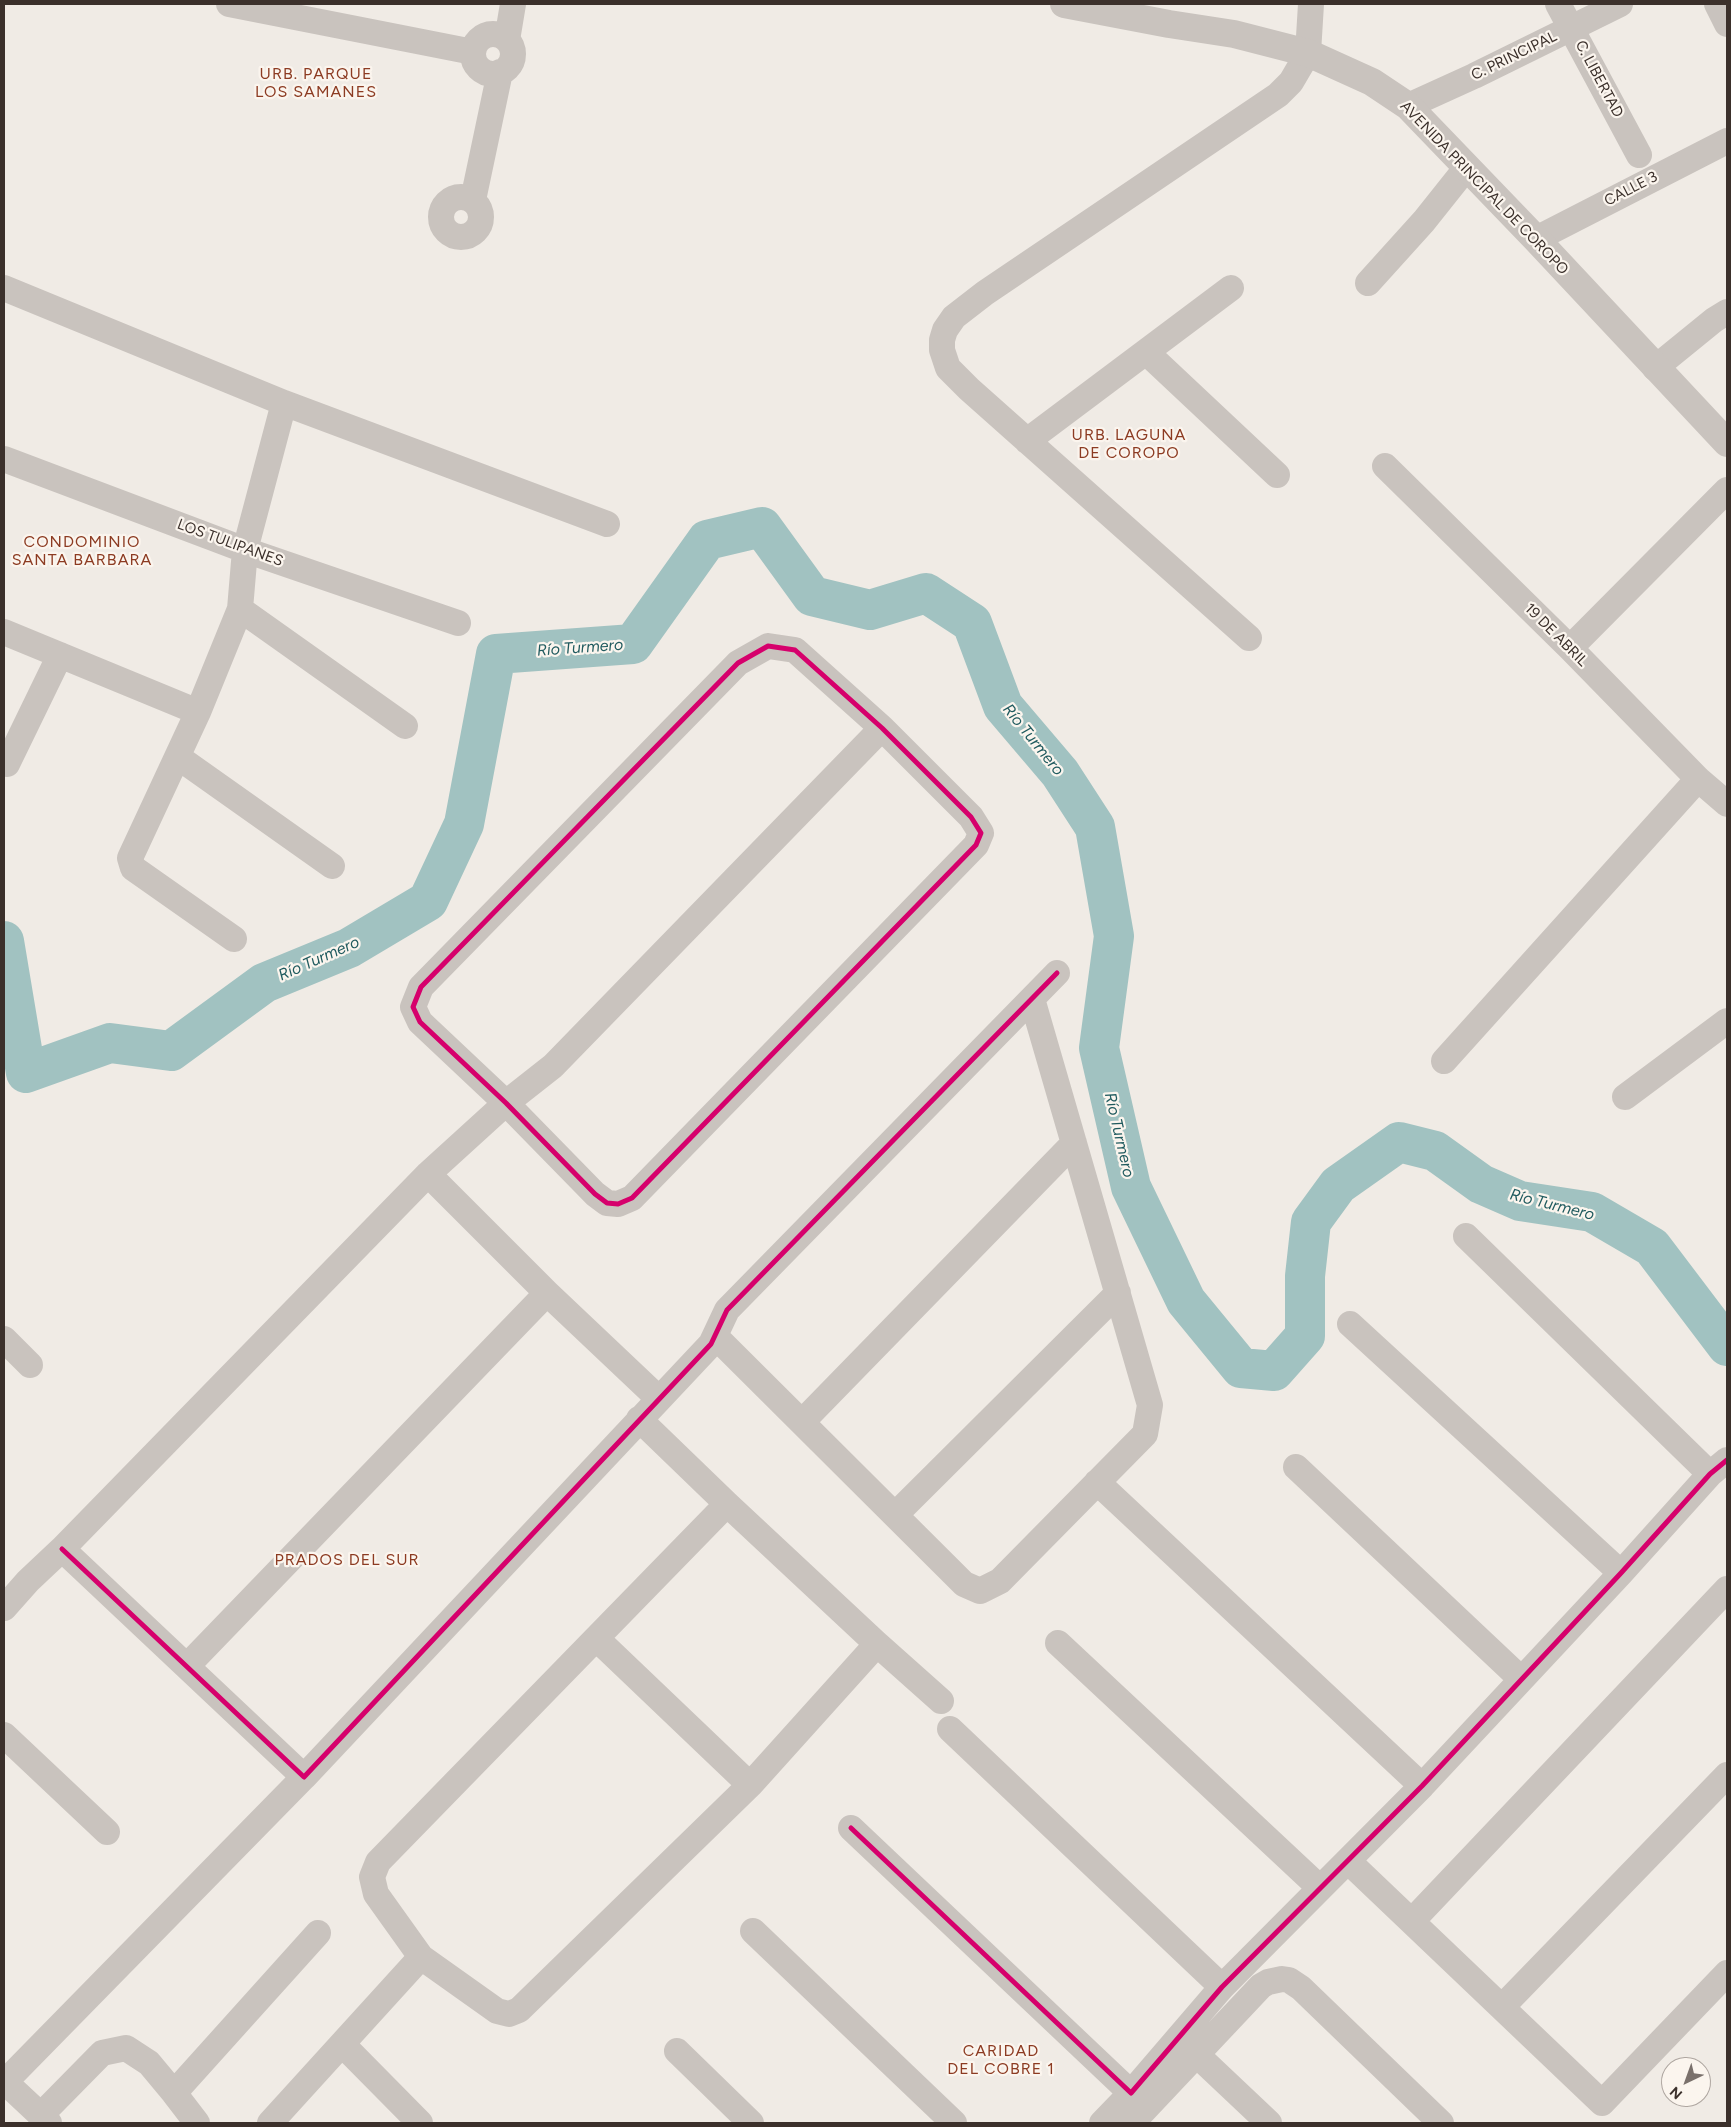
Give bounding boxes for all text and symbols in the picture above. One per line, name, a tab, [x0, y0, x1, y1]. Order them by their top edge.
street label: C. PRINCIPAL	[1468, 28, 1560, 84]
street label: C. LIBERTAD	[1571, 37, 1627, 121]
district label: URB. PARQUE LOS SAMANES	[254, 64, 378, 102]
street label: AVENIDA PRINCIPAL DE COROPO	[1396, 97, 1572, 279]
street label: CALLE 3	[1601, 168, 1661, 210]
district label: URB. LAGUNA DE COROPO	[1070, 425, 1188, 463]
street label: LOS TULIPANES	[175, 515, 285, 571]
district label: CONDOMINIO SANTA BARBARA	[10, 532, 154, 570]
street label: 19 DE ABRIL	[1521, 600, 1591, 670]
water label: Río Turmero	[536, 635, 624, 661]
water label: Río Turmero	[998, 700, 1068, 780]
water label: Río Turmero	[276, 933, 362, 985]
water label: Río Turmero	[1100, 1091, 1138, 1179]
water label: Río Turmero	[1508, 1185, 1596, 1225]
district label: PRADOS DEL SUR	[273, 1550, 421, 1570]
district label: CARIDAD DEL COBRE 1	[946, 2041, 1056, 2079]
north arrow	[1661, 2057, 1711, 2107]
text: N	[1667, 2083, 1686, 2103]

